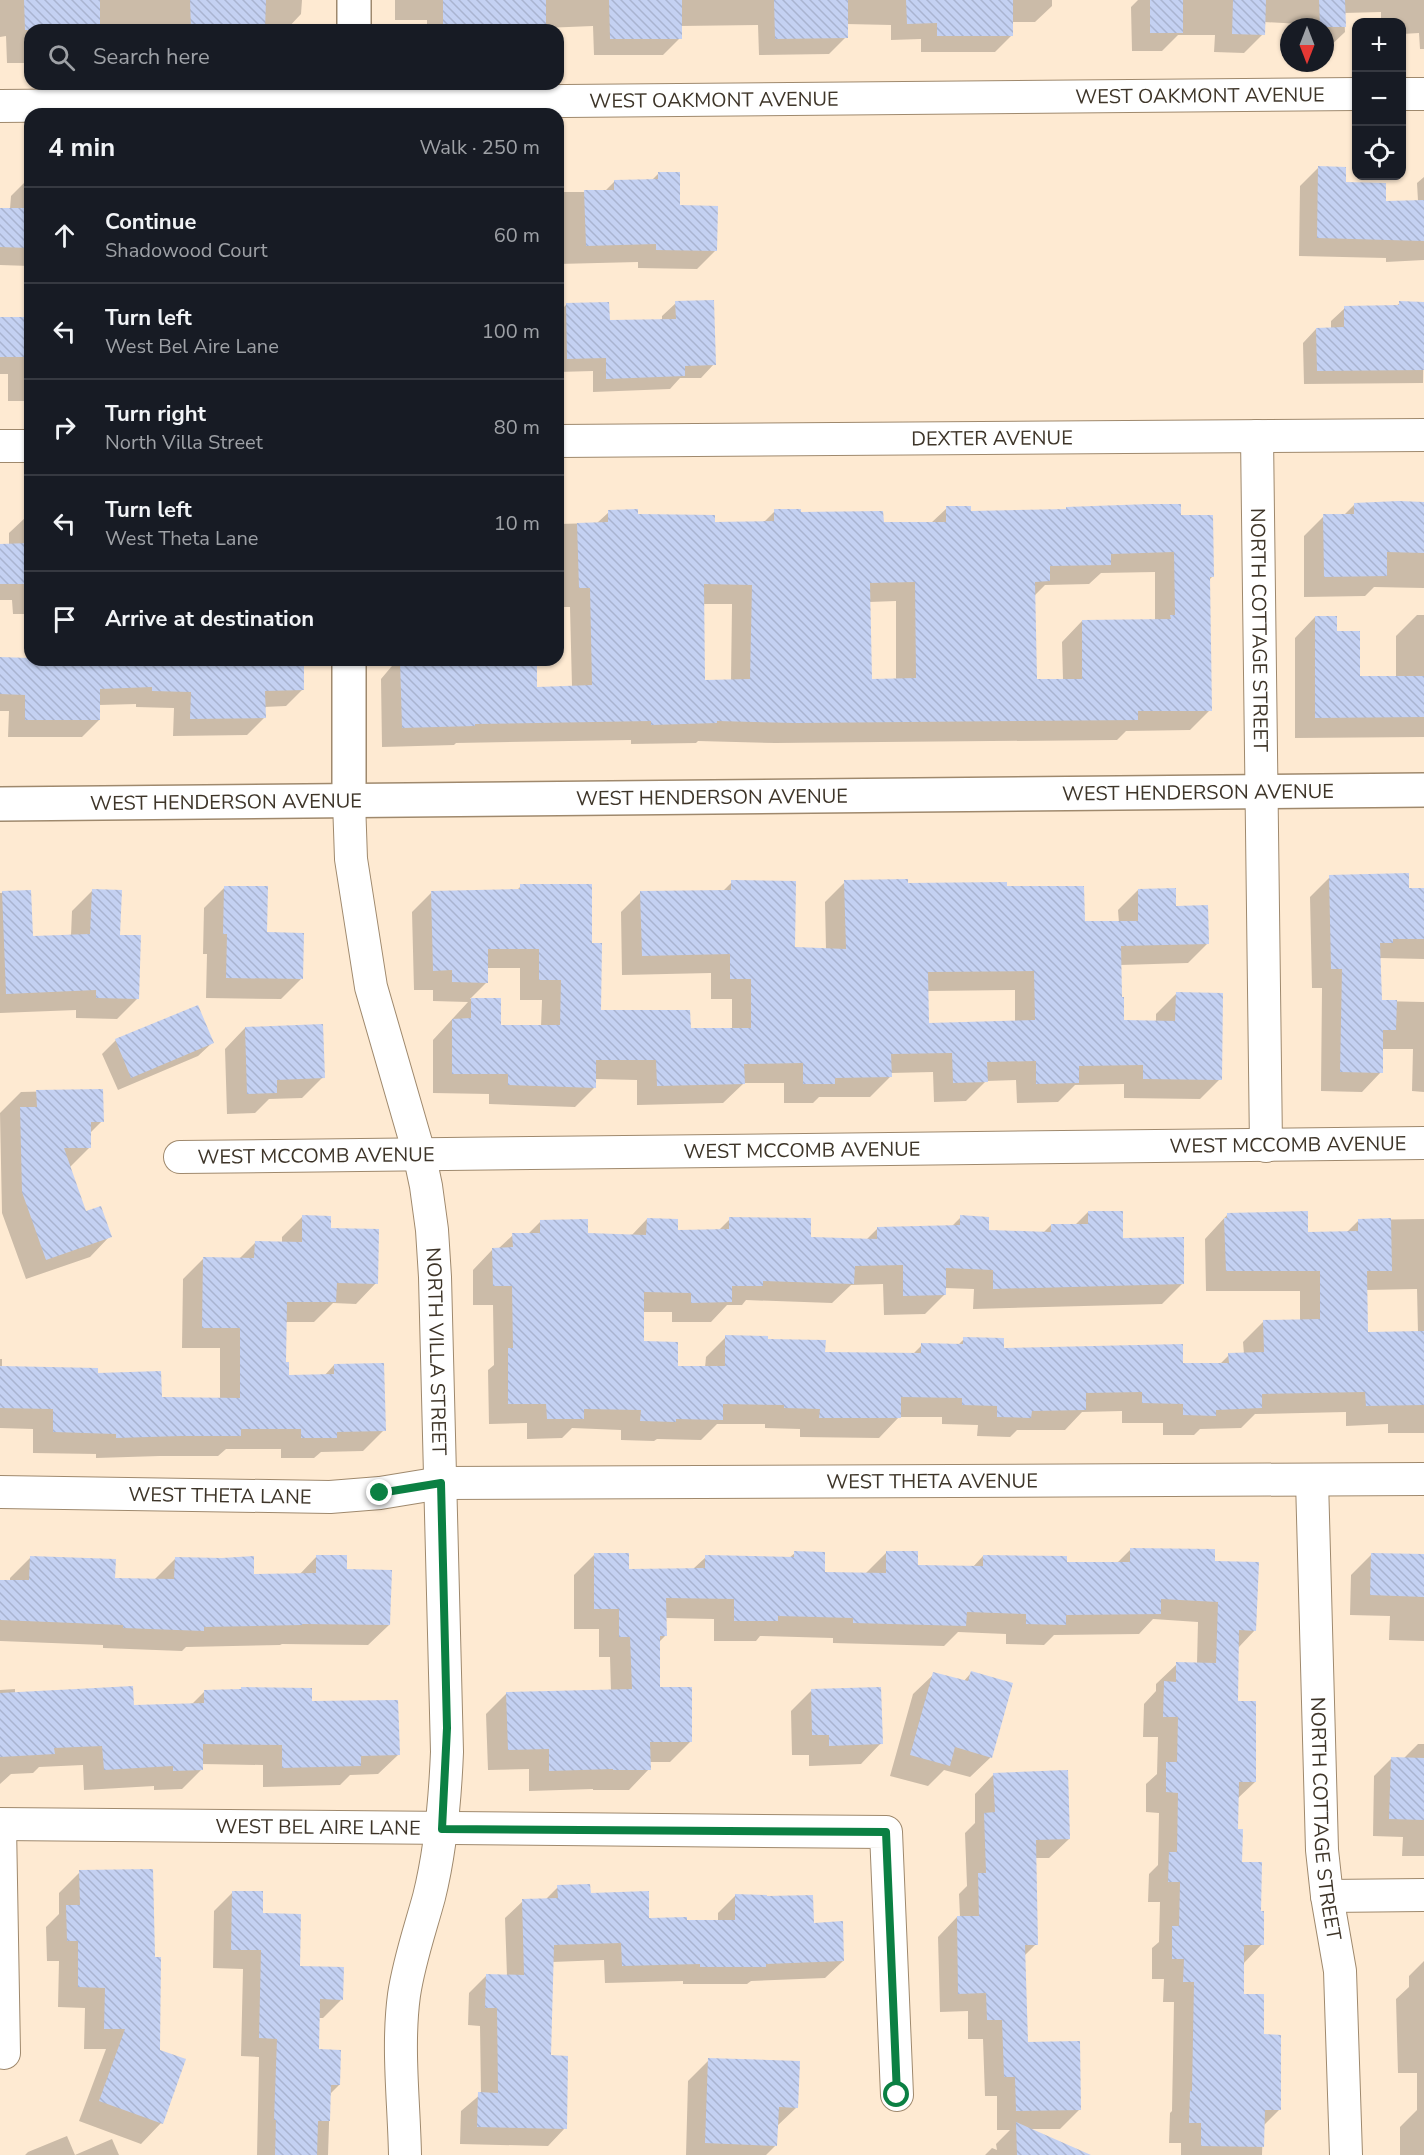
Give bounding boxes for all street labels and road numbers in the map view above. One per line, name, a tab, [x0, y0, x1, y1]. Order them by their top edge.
street label: WEST OAKMONT AVENUE	[1075, 81, 1325, 110]
street label: WEST OAKMONT AVENUE	[589, 86, 839, 115]
street label: DEXTER AVENUE	[911, 424, 1073, 453]
street label: NORTH COTTAGE STREET	[1244, 508, 1274, 752]
street label: WEST HENDERSON AVENUE	[1062, 778, 1334, 808]
street label: WEST HENDERSON AVENUE	[576, 783, 848, 812]
street label: WEST HENDERSON AVENUE	[90, 787, 362, 817]
street label: WEST MCCOMB AVENUE	[1169, 1130, 1407, 1160]
street label: WEST MCCOMB AVENUE	[683, 1136, 921, 1165]
street label: WEST MCCOMB AVENUE	[197, 1141, 435, 1171]
street label: NORTH VILLA STREET	[419, 1247, 453, 1456]
street label: WEST THETA AVENUE	[826, 1468, 1038, 1495]
street label: WEST THETA LANE	[128, 1481, 312, 1511]
street label: NORTH COTTAGE STREET	[1304, 1697, 1347, 1942]
street label: WEST BEL AIRE LANE	[215, 1813, 421, 1842]

